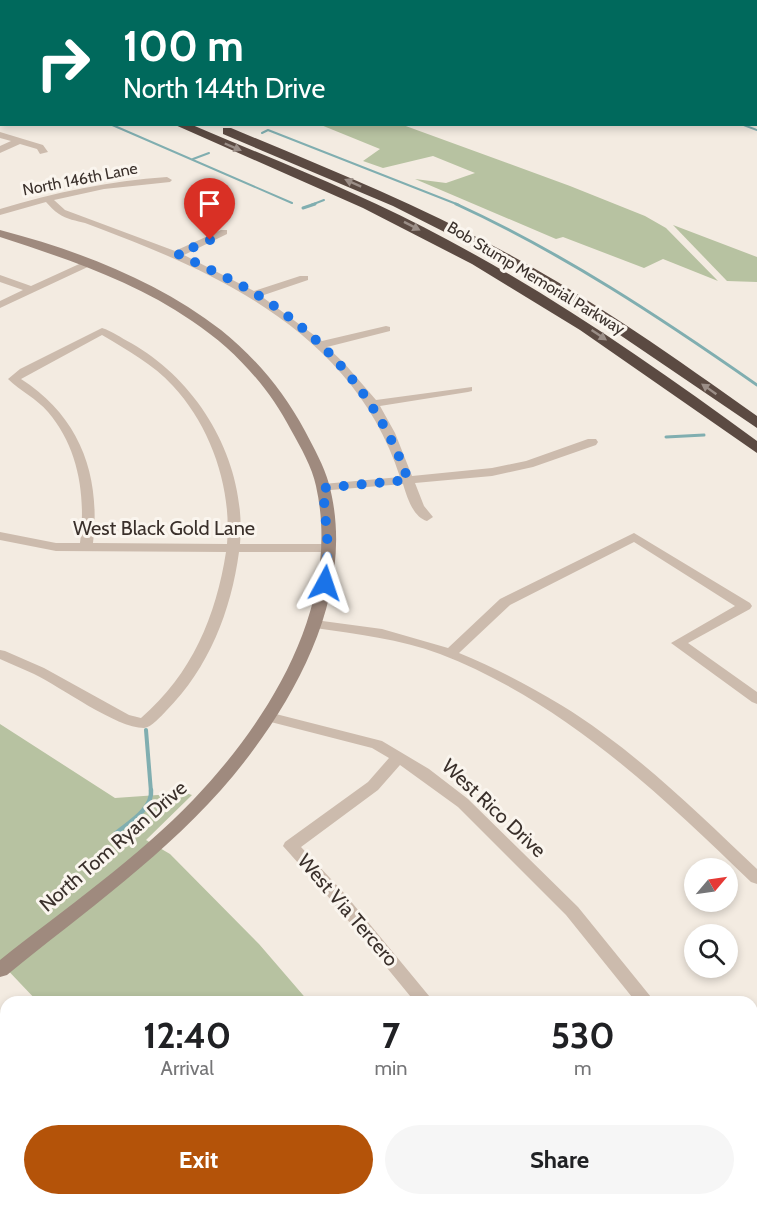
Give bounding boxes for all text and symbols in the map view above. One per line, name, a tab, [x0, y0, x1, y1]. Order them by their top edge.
text: 100 m	[123, 20, 244, 72]
icon: right	[24, 24, 102, 102]
text: North 144th Drive	[123, 72, 325, 105]
one-way arrow	[225, 142, 243, 152]
street label: North 146th Lane	[21, 159, 139, 199]
pin	[184, 178, 235, 240]
one-way arrow	[343, 178, 361, 188]
icon: arrive	[193, 187, 226, 220]
street label: Bob Stump Memorial Parkway	[444, 217, 628, 339]
one-way arrow	[403, 221, 420, 231]
one-way arrow	[590, 329, 606, 341]
one-way arrow	[702, 383, 718, 395]
street label: West Black Gold Lane	[73, 516, 255, 540]
position arrow	[293, 551, 357, 615]
street label: West Rico Drive	[437, 754, 551, 862]
street label: North Tom Ryan Drive	[34, 775, 192, 917]
street label: West Via Tercero	[293, 849, 403, 971]
north arrow	[684, 858, 738, 912]
map controls	[684, 858, 738, 978]
button: search	[684, 924, 738, 978]
text: 12:40	[143, 1013, 231, 1057]
text: 7	[382, 1013, 400, 1057]
text: 530	[551, 1013, 615, 1057]
text: Arrival	[161, 1056, 214, 1080]
text: min	[374, 1056, 407, 1080]
text: m	[574, 1056, 591, 1080]
button: Exit	[24, 1125, 373, 1194]
button: Share	[385, 1125, 734, 1194]

